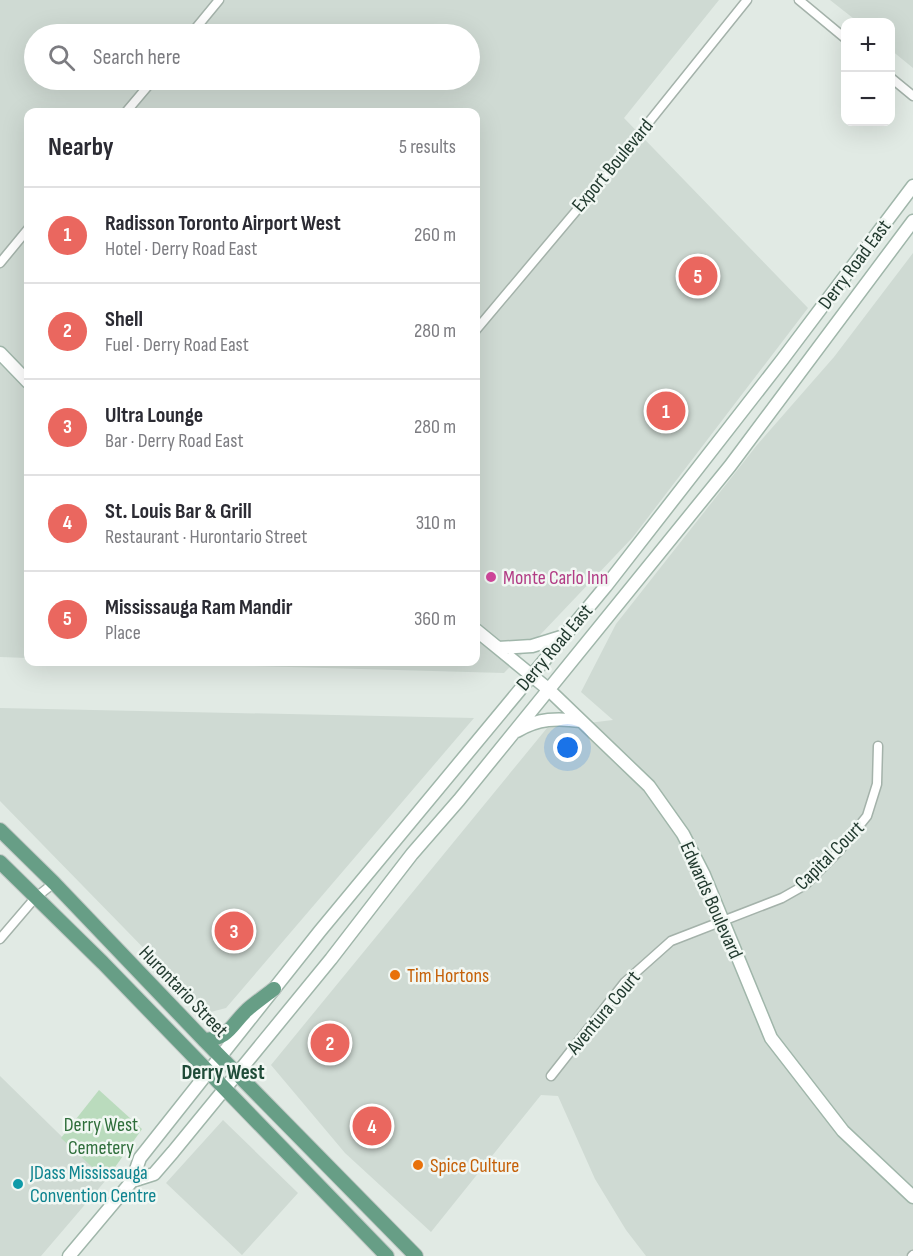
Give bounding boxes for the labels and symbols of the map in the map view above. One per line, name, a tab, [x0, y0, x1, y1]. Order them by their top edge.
street label: Export Boulevard	[567, 114, 658, 217]
street label: Derry Road East	[813, 215, 896, 314]
pin: 5	[678, 254, 718, 298]
pin: 1	[646, 388, 686, 434]
place label: Monte Carlo Inn	[503, 566, 608, 590]
marker: Monte Carlo Inn	[484, 570, 498, 584]
street label: Derry Road East	[512, 599, 598, 696]
your location	[553, 733, 582, 762]
street label: Capital Court	[790, 816, 869, 895]
street label: Edwards Boulevard	[675, 838, 748, 963]
pin: 3	[214, 908, 254, 954]
street label: Hurontario Street	[134, 941, 233, 1042]
place label: Tim Hortons	[407, 964, 489, 988]
street label: Aventura Court	[561, 966, 646, 1060]
marker: Tim Hortons	[388, 968, 402, 982]
pin: 2	[310, 1020, 350, 1066]
district label: Derry West	[181, 1060, 265, 1085]
pin: 4	[352, 1104, 392, 1148]
park label: Derry West Cemetery	[64, 1113, 138, 1160]
place label: Spice Culture	[430, 1154, 519, 1178]
marker: Spice Culture	[411, 1158, 425, 1172]
place label: JDass Mississauga Convention Centre	[29, 1161, 156, 1208]
marker: JDass Mississauga Convention Centre	[11, 1177, 25, 1191]

